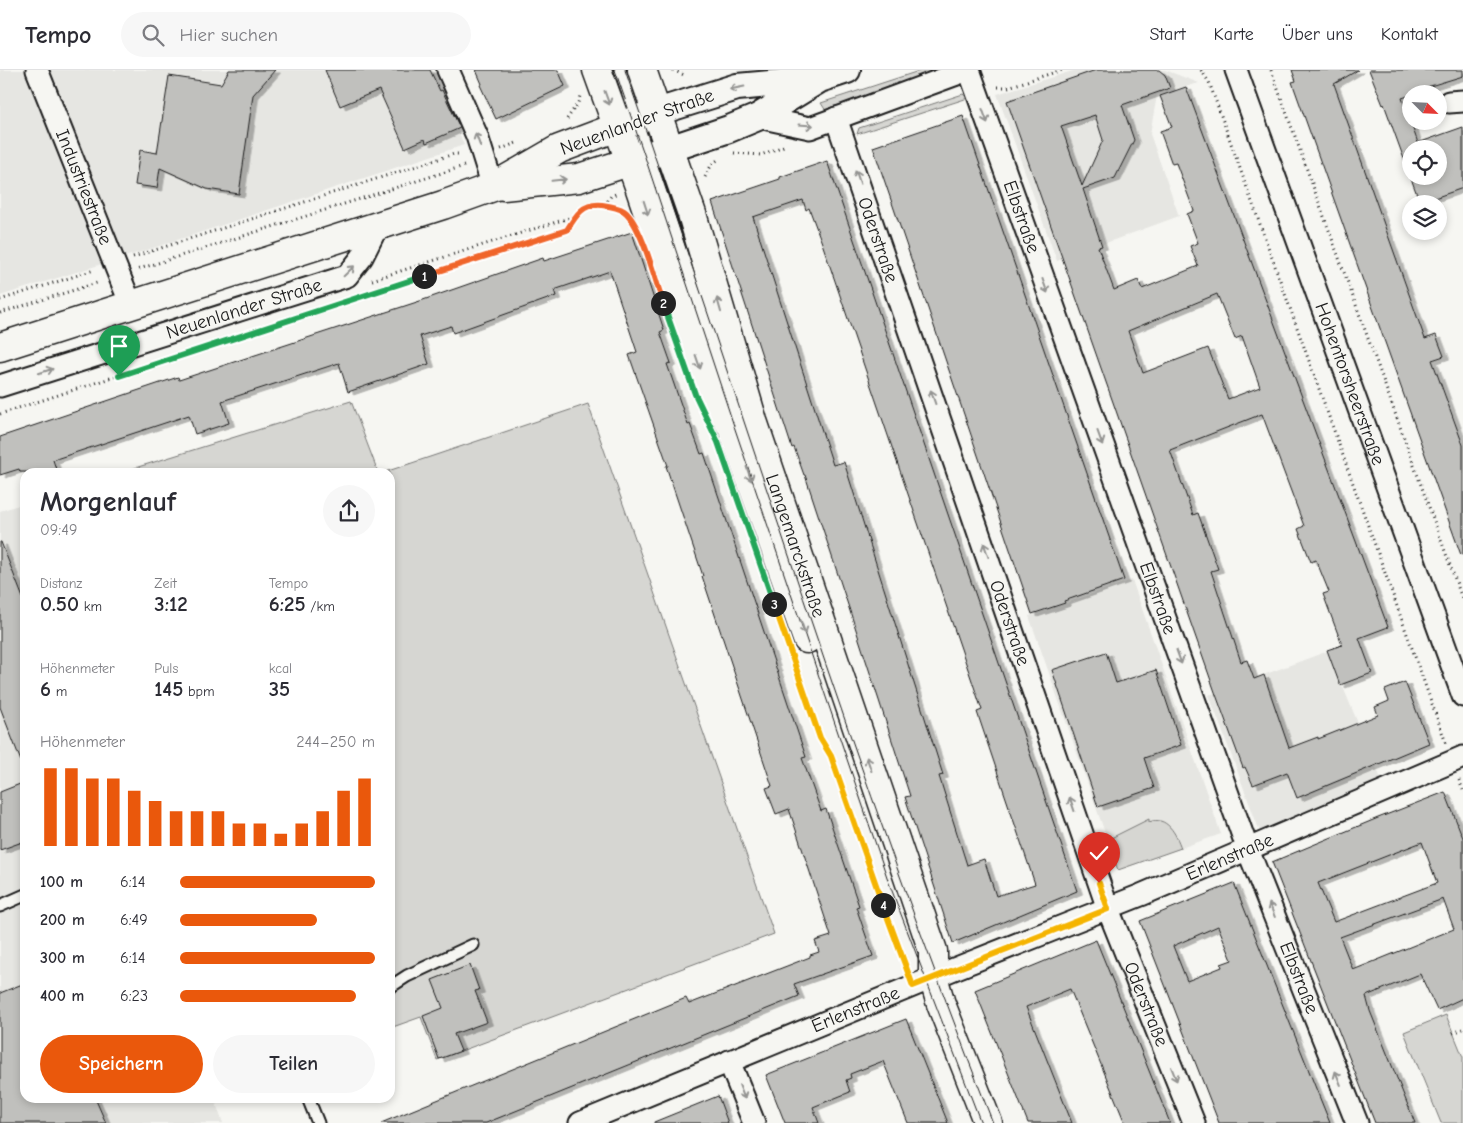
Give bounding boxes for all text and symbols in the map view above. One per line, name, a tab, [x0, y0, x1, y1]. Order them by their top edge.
search box	[121, 12, 471, 57]
text: Tempo	[25, 21, 91, 49]
icon: search	[139, 21, 167, 49]
text: Hier suchen	[179, 24, 278, 46]
text: Start	[1149, 24, 1186, 45]
text: Karte	[1214, 24, 1254, 45]
text: Über uns	[1282, 24, 1353, 45]
text: Kontakt	[1381, 24, 1438, 45]
one-way arrow	[729, 83, 745, 93]
street label: Neuenlander Straße	[557, 84, 717, 160]
north arrow	[1402, 85, 1448, 130]
map controls	[1402, 85, 1447, 240]
one-way arrow	[603, 90, 612, 105]
one-way arrow	[981, 108, 990, 123]
one-way arrow	[798, 121, 814, 130]
street label: Industriestraße	[51, 126, 117, 248]
one-way arrow	[473, 133, 482, 148]
button: locate	[1402, 140, 1447, 185]
one-way arrow	[853, 169, 862, 185]
one-way arrow	[550, 175, 566, 185]
street label: Elbstraße	[998, 178, 1045, 256]
street label: Oderstraße	[853, 194, 903, 286]
button: layers	[1402, 195, 1447, 240]
one-way arrow	[642, 200, 652, 216]
pin: 1	[412, 264, 436, 288]
one-way arrow	[343, 265, 355, 277]
text: 1	[422, 268, 427, 285]
street label: Neuenlander Straße	[163, 274, 325, 344]
one-way arrow	[1041, 277, 1050, 293]
pin: 2	[650, 290, 676, 316]
text: 2	[660, 295, 667, 312]
one-way arrow	[713, 298, 723, 314]
street label: Hohentorsheerstraße	[1310, 300, 1389, 468]
pin	[98, 325, 140, 376]
icon: arrive	[105, 332, 133, 360]
one-way arrow	[694, 354, 703, 369]
one-way arrow	[38, 366, 54, 375]
one-way arrow	[928, 389, 937, 405]
one-way arrow	[1096, 430, 1105, 446]
one-way arrow	[744, 466, 754, 482]
street label: Langemarckstraße	[761, 471, 830, 620]
button: share	[323, 485, 375, 537]
text: Morgenlauf	[40, 486, 176, 518]
text: 09:49	[40, 521, 77, 539]
one-way arrow	[980, 543, 990, 559]
street label: Elbstraße	[1135, 559, 1181, 638]
text: Distanz	[40, 575, 82, 592]
text: Zeit	[154, 575, 177, 592]
text: Tempo	[269, 575, 308, 592]
street label: Oderstraße	[985, 577, 1035, 669]
text: 0.50	[40, 592, 79, 616]
text: 3:12	[154, 592, 188, 616]
text: 6:25	[269, 592, 306, 616]
pin: 3	[762, 592, 786, 616]
text: 3	[771, 596, 778, 613]
text: km	[79, 598, 102, 615]
text: /km	[306, 598, 335, 615]
one-way arrow	[798, 619, 808, 635]
one-way arrow	[1175, 649, 1184, 665]
text: Höhenmeter	[40, 660, 115, 677]
text: Puls	[154, 660, 178, 677]
text: kcal	[269, 660, 292, 677]
text: 6	[40, 677, 51, 701]
text: 145	[154, 677, 183, 701]
text: 35	[269, 677, 290, 701]
text: m	[51, 683, 67, 700]
text: bpm	[183, 683, 215, 700]
text: Höhenmeter	[40, 733, 125, 751]
text: 244–250 m	[296, 733, 375, 751]
one-way arrow	[864, 757, 873, 772]
one-way arrow	[1067, 796, 1076, 812]
street label: Erlenstraße	[1183, 829, 1277, 885]
pin	[1078, 832, 1120, 883]
icon: check	[1085, 839, 1113, 867]
text: 100 m	[40, 873, 83, 891]
text: 6:14	[120, 873, 146, 891]
pin: 4	[870, 892, 896, 918]
text: 4	[880, 897, 887, 914]
one-way arrow	[1267, 903, 1276, 919]
text: 200 m	[40, 911, 85, 929]
text: 6:49	[120, 911, 148, 929]
street label: Elbstraße	[1275, 939, 1323, 1017]
text: 300 m	[40, 949, 85, 967]
text: 6:14	[120, 949, 146, 967]
street label: Oderstraße	[1119, 959, 1173, 1050]
street label: Erlenstraße	[808, 982, 903, 1037]
text: 400 m	[40, 987, 84, 1005]
text: 6:23	[120, 987, 148, 1005]
button: Speichern	[40, 1035, 203, 1093]
button: Teilen	[213, 1035, 375, 1093]
one-way arrow	[1170, 1065, 1179, 1081]
one-way arrow	[1333, 1071, 1343, 1086]
one-way arrow	[737, 1084, 747, 1099]

